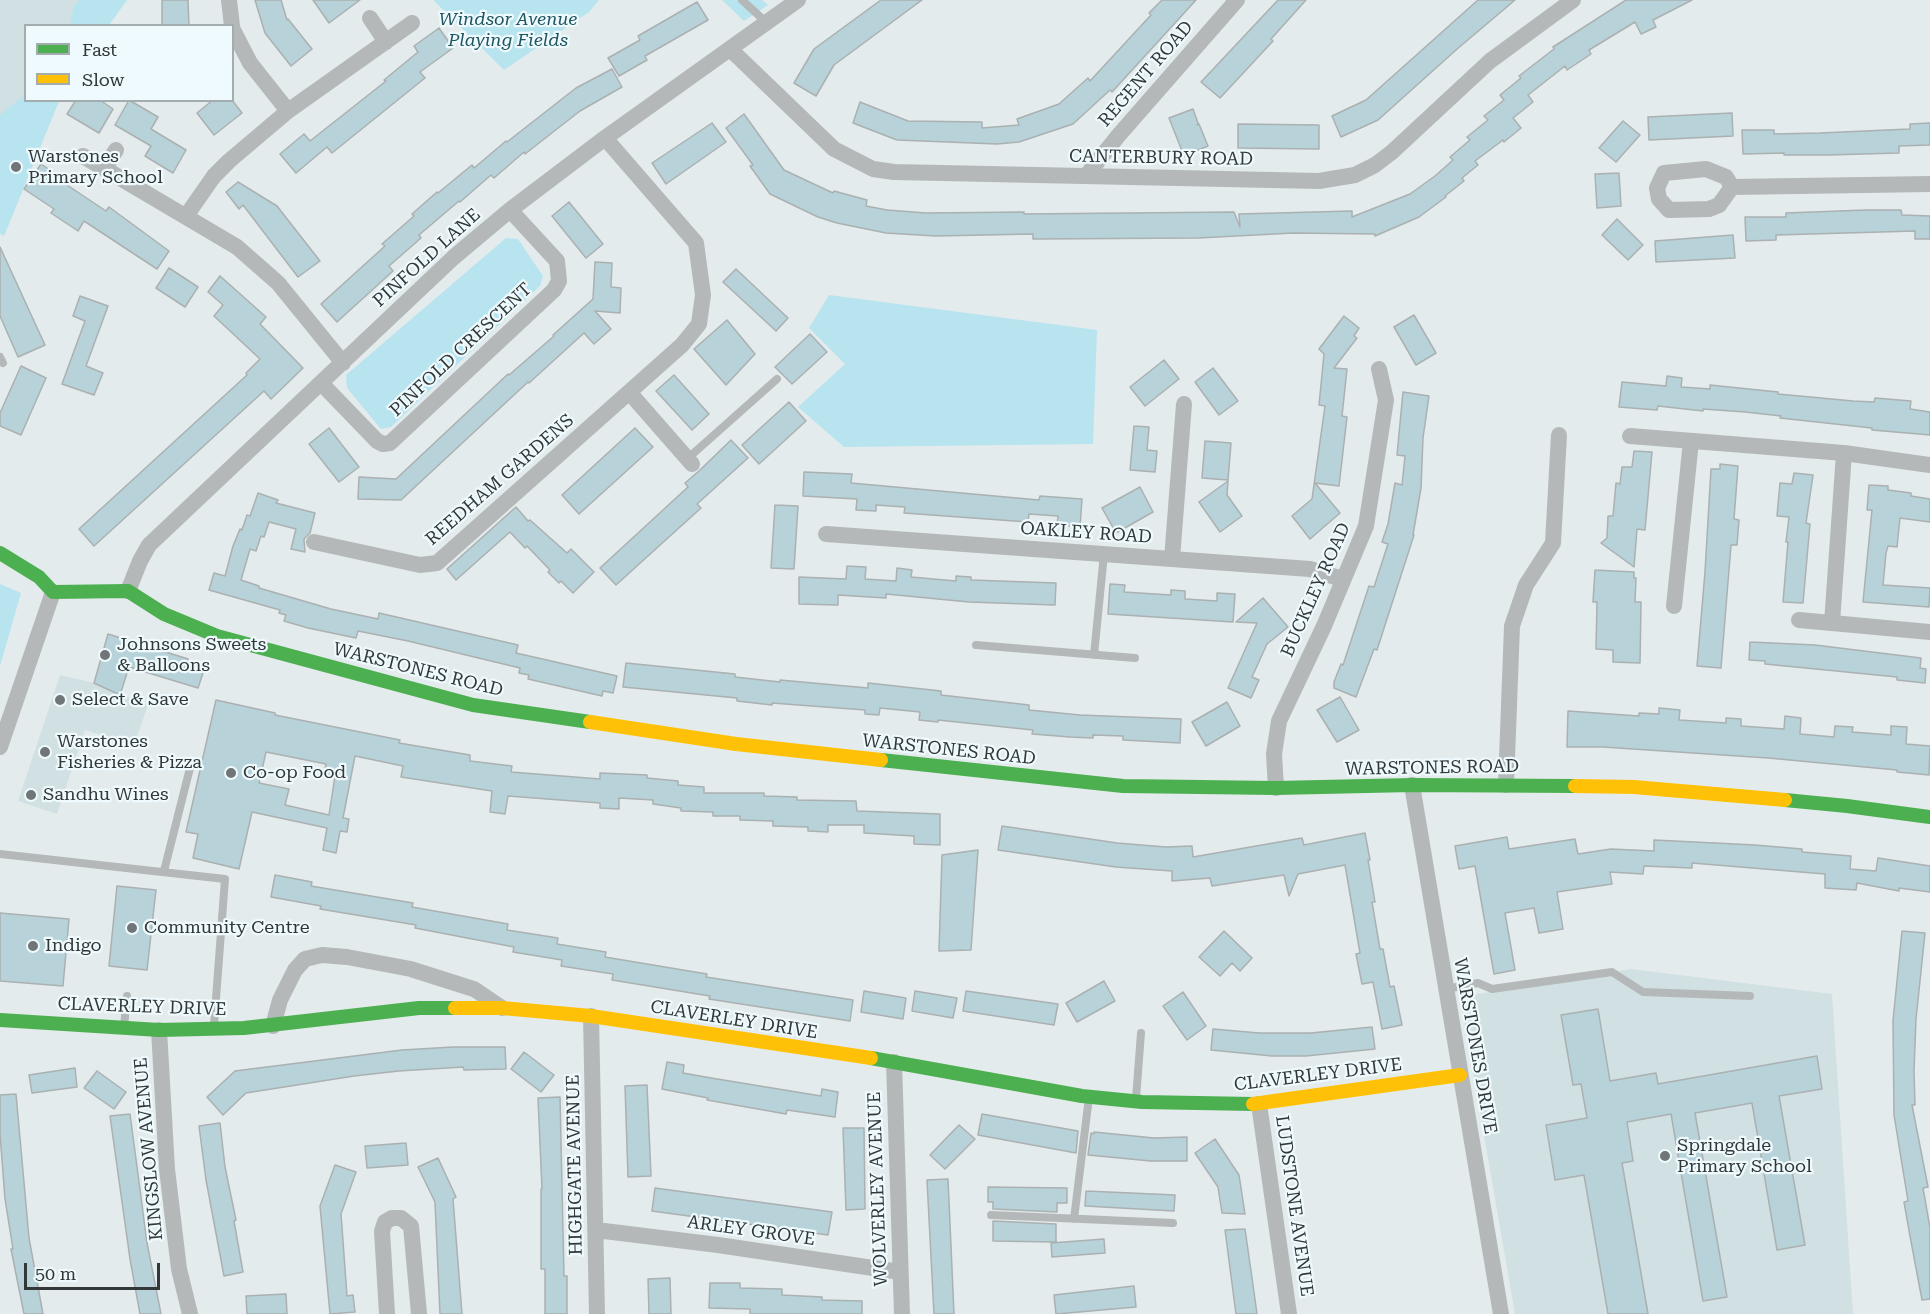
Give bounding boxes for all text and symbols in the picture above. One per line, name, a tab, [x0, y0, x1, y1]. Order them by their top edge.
park label: Windsor Avenue Playing Fields	[439, 9, 577, 52]
street label: REGENT ROAD	[1094, 17, 1198, 131]
legend	[24, 24, 234, 102]
text: Fast	[82, 39, 117, 60]
text: Slow	[82, 69, 124, 90]
place label: Warstones Primary School	[28, 146, 163, 188]
street label: CANTERBURY ROAD	[1069, 146, 1253, 170]
marker: Warstones Primary School	[9, 160, 23, 174]
street label: PINFOLD LANE	[369, 204, 485, 312]
street label: PINFOLD CRESCENT	[386, 279, 536, 421]
street label: REEDHAM GARDENS	[422, 410, 578, 550]
street label: OAKLEY ROAD	[1020, 518, 1152, 548]
street label: BUCKLEY ROAD	[1277, 520, 1355, 660]
place label: Johnsons Sweets & Balloons	[117, 634, 266, 676]
street label: WARSTONES ROAD	[331, 638, 505, 702]
marker: Johnsons Sweets & Balloons	[98, 648, 112, 662]
place label: Select & Save	[72, 689, 189, 711]
marker: Select & Save	[53, 693, 67, 707]
street label: WARSTONES ROAD	[861, 730, 1037, 770]
place label: Warstones Fisheries & Pizza	[57, 731, 202, 774]
marker: Warstones Fisheries & Pizza	[38, 745, 52, 759]
street label: WARSTONES ROAD	[1345, 756, 1519, 780]
place label: Co-op Food	[243, 762, 346, 784]
marker: Co-op Food	[224, 766, 238, 780]
place label: Sandhu Wines	[43, 784, 168, 806]
marker: Sandhu Wines	[24, 788, 38, 802]
place label: Community Centre	[144, 917, 310, 939]
marker: Community Centre	[125, 921, 139, 935]
place label: Indigo	[45, 935, 101, 957]
marker: Indigo	[26, 939, 40, 953]
street label: WARSTONES DRIVE	[1449, 956, 1501, 1136]
street label: CLAVERLEY DRIVE	[57, 993, 227, 1021]
street label: CLAVERLEY DRIVE	[649, 996, 819, 1044]
street label: CLAVERLEY DRIVE	[1233, 1054, 1403, 1096]
street label: KINGSLOW AVENUE	[130, 1057, 168, 1241]
street label: HIGHGATE AVENUE	[563, 1074, 587, 1256]
street label: WOLVERLEY AVENUE	[864, 1091, 892, 1287]
street label: LUDSTONE AVENUE	[1271, 1114, 1317, 1298]
place label: Springdale Primary School	[1677, 1135, 1812, 1178]
marker: Springdale Primary School	[1658, 1149, 1672, 1163]
street label: ARLEY GROVE	[686, 1211, 816, 1251]
scale bar	[27, 1251, 164, 1289]
text: 50 m	[35, 1263, 76, 1284]

